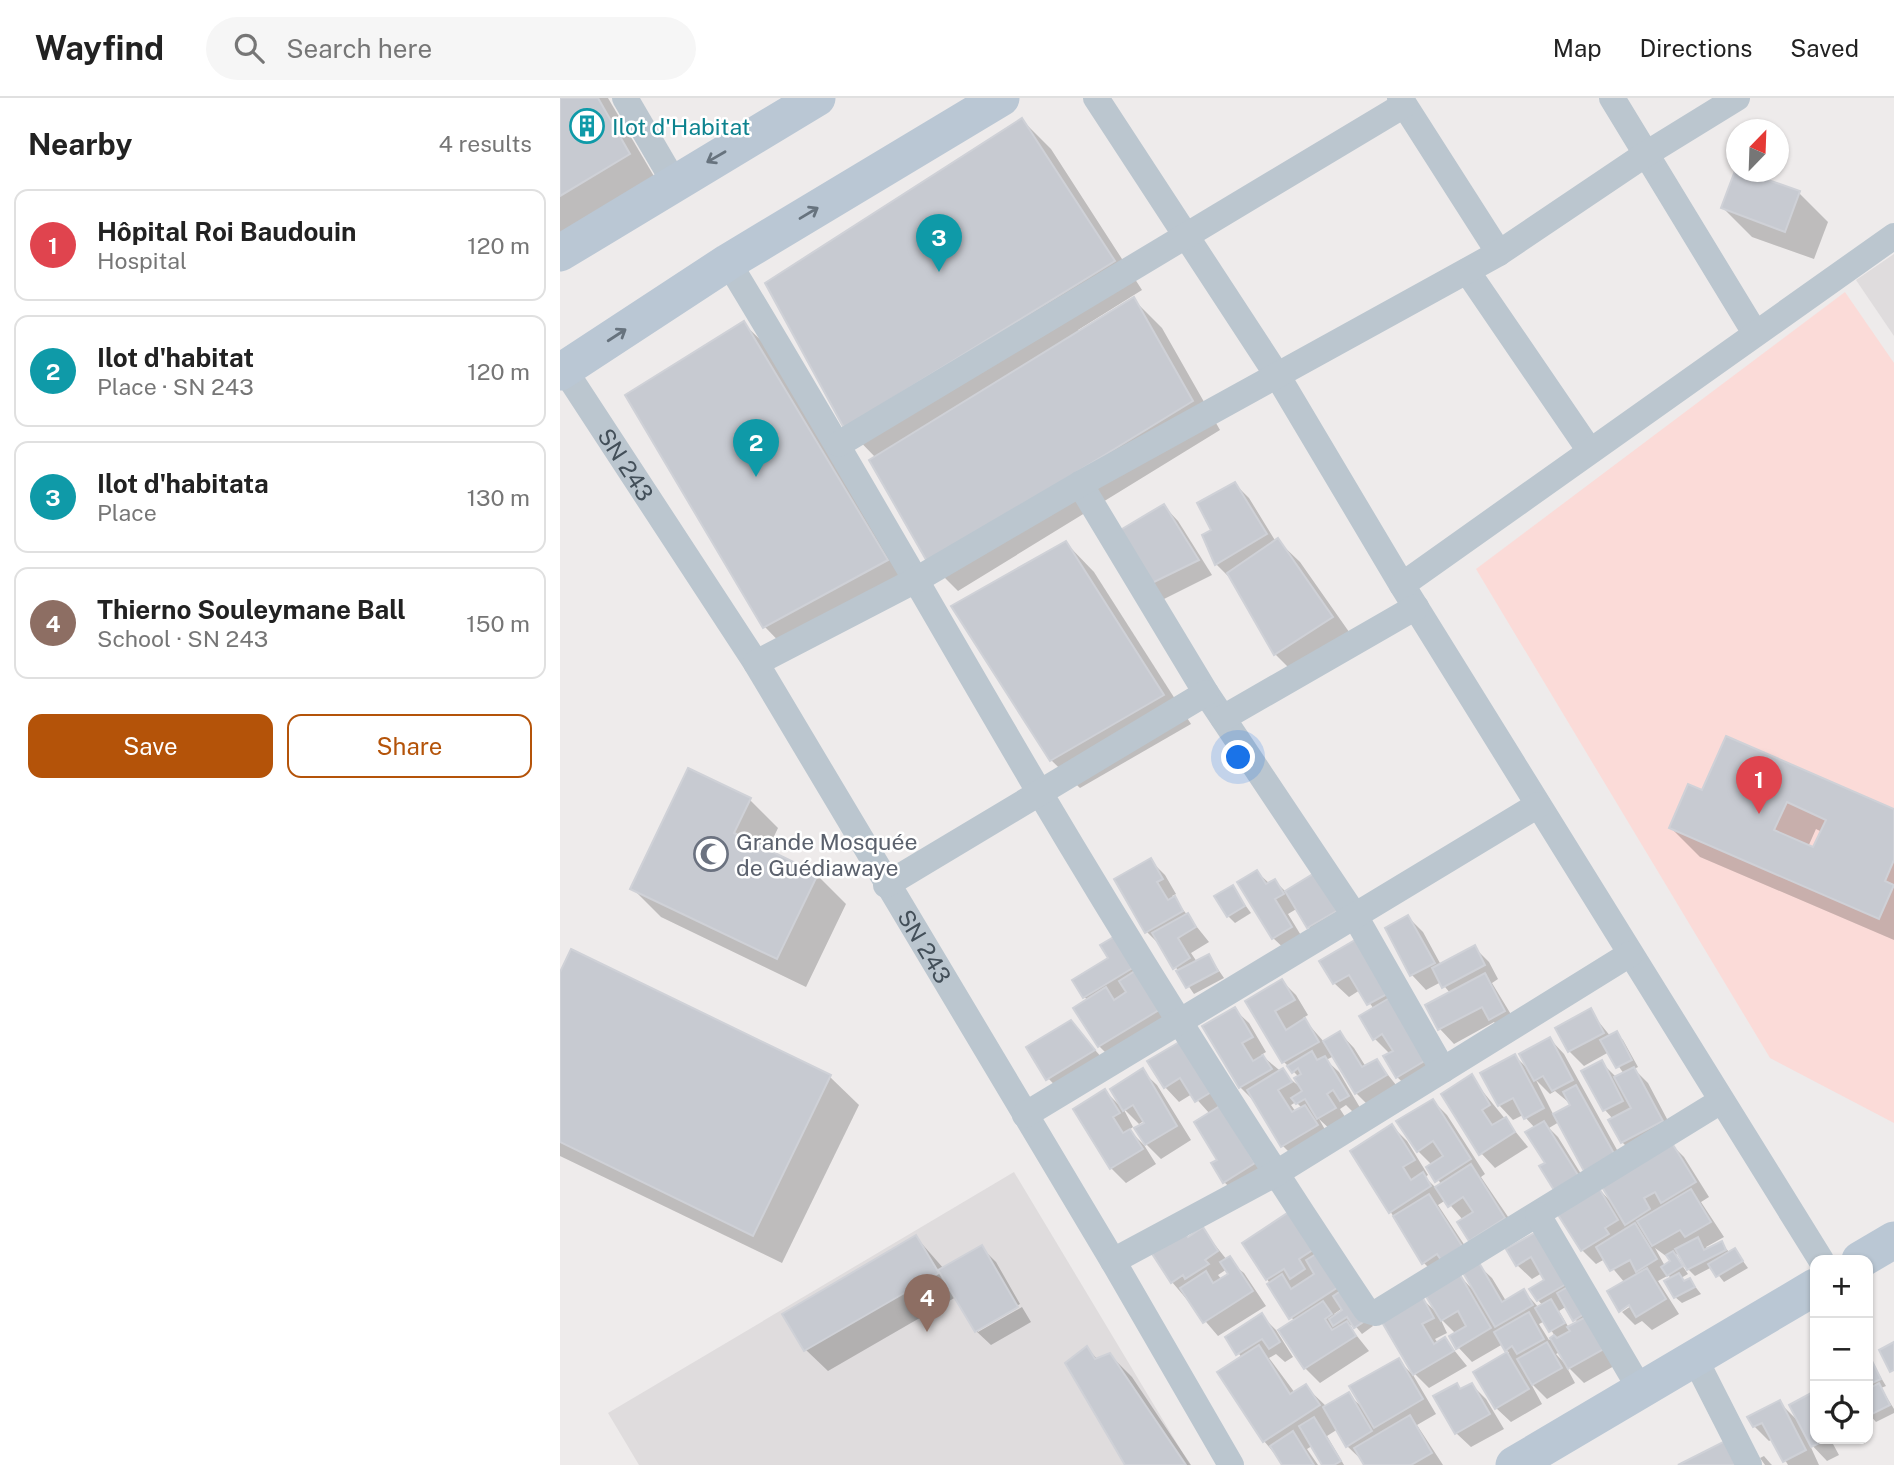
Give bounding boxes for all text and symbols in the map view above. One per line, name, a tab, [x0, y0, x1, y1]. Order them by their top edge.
search box	[206, 17, 696, 80]
text: Wayfind	[35, 29, 164, 67]
icon: search	[230, 29, 268, 67]
text: Search here	[286, 33, 432, 64]
text: Map	[1553, 34, 1602, 62]
text: Directions	[1640, 34, 1752, 62]
text: Saved	[1790, 34, 1859, 62]
building icon: Ilot d'Habitat	[568, 107, 606, 145]
place label: Ilot d'Habitat	[612, 113, 751, 140]
north arrow	[1726, 119, 1789, 182]
text: Nearby	[28, 126, 132, 162]
text: 4 results	[438, 130, 532, 157]
one-way arrow	[707, 150, 727, 164]
one-way arrow	[799, 206, 819, 220]
pin: 3	[916, 214, 962, 272]
text: Hôpital Roi Baudouin	[97, 216, 356, 247]
text: 1	[48, 232, 58, 259]
text: 120 m	[467, 232, 530, 259]
text: Hospital	[97, 247, 187, 274]
one-way arrow	[607, 328, 626, 342]
text: Ilot d'habitat	[97, 342, 254, 373]
text: 2	[46, 358, 60, 385]
text: 120 m	[467, 358, 530, 385]
text: Place · SN 243	[97, 373, 254, 400]
pin: 2	[733, 419, 779, 477]
street label: SN 243	[593, 423, 660, 506]
text: Ilot d'habitata	[97, 468, 269, 499]
text: 3	[45, 484, 61, 511]
text: 130 m	[467, 484, 530, 511]
text: Place	[97, 499, 157, 526]
text: Thierno Souleymane Ball	[97, 594, 406, 625]
text: 4	[45, 610, 61, 637]
text: 150 m	[466, 610, 530, 637]
text: School · SN 243	[97, 625, 268, 652]
button: Save	[28, 714, 273, 778]
button: Share	[287, 714, 532, 778]
your location	[1221, 740, 1255, 774]
pin: 1	[1736, 756, 1782, 814]
place label: Grande Mosquée de Guédiawaye	[736, 828, 918, 881]
mosque icon: Grande Mosquée de Guédiawaye	[692, 835, 730, 873]
street label: SN 243	[893, 904, 957, 988]
map controls	[1810, 1255, 1873, 1444]
button: +	[1810, 1255, 1873, 1318]
pin: 4	[904, 1274, 950, 1332]
button: −	[1810, 1318, 1873, 1381]
button: locate	[1810, 1381, 1873, 1444]

